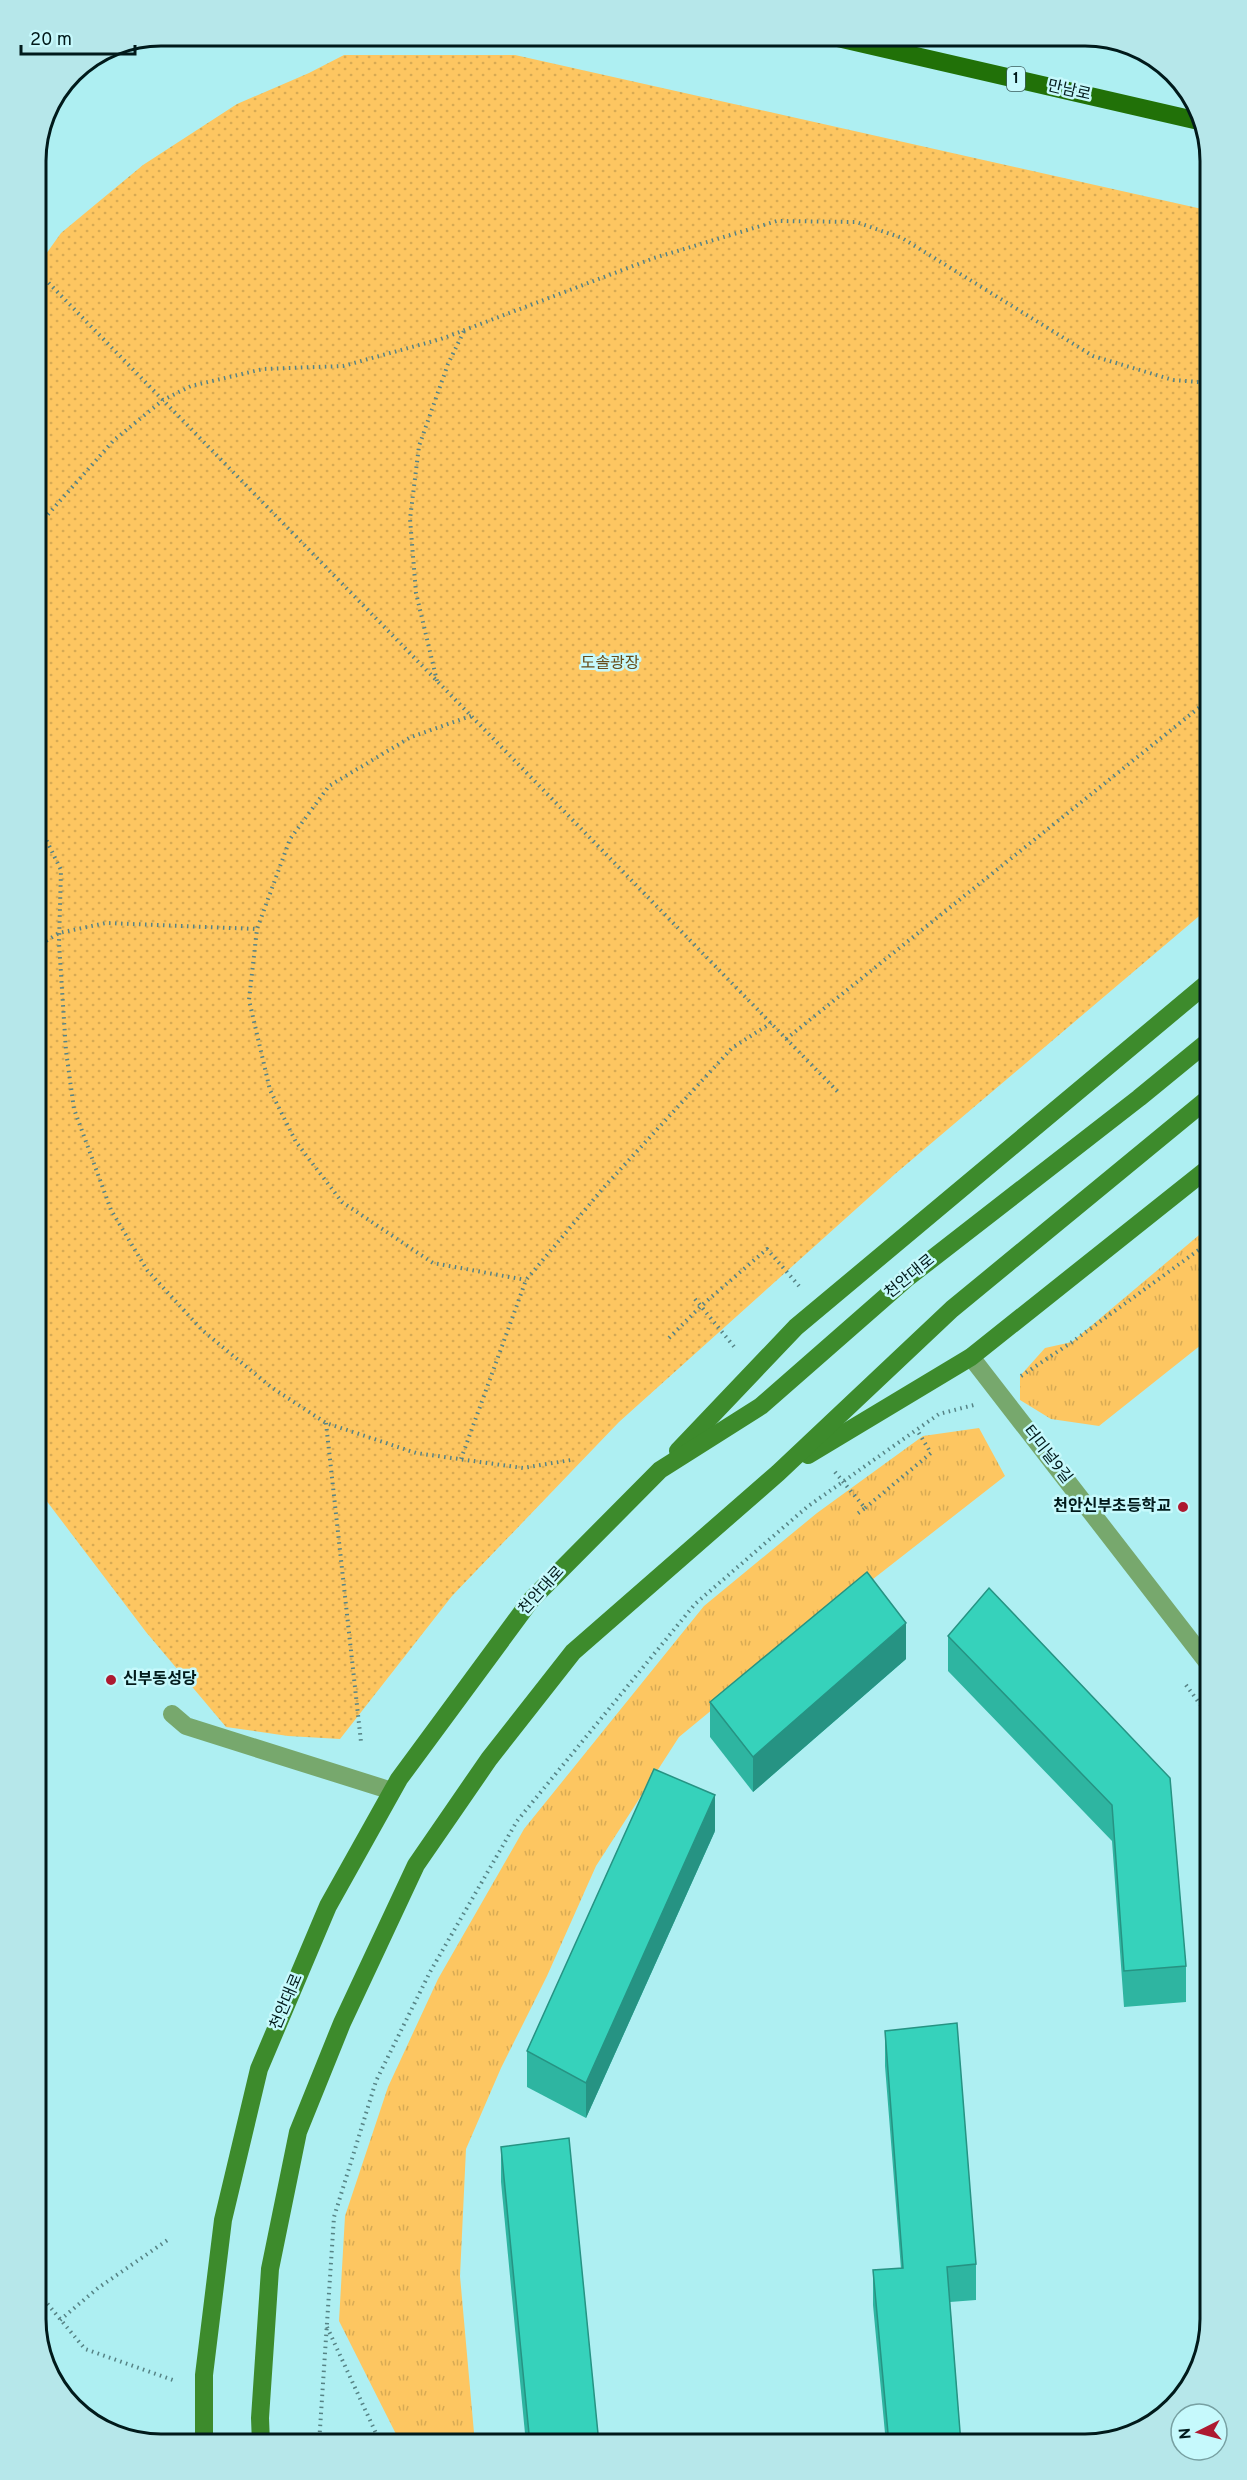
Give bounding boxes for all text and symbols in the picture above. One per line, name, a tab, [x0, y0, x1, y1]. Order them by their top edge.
scale bar	[21, 18, 135, 56]
text: 20 m	[30, 29, 72, 52]
road number: 1	[1007, 67, 1025, 91]
street label: 만남로	[1045, 76, 1093, 106]
park label: 도솔광장	[581, 654, 640, 674]
street label: 천안대로	[881, 1251, 939, 1303]
street label: 터미널9길	[1018, 1422, 1076, 1488]
place label: 천안신부초등학교	[1053, 1496, 1171, 1517]
marker: 천안신부초등학교	[1176, 1500, 1190, 1514]
street label: 천안대로	[515, 1562, 569, 1620]
place label: 신부동성당	[123, 1670, 197, 1690]
marker: 신부동성당	[104, 1673, 118, 1687]
street label: 천안대로	[266, 1971, 308, 2033]
north arrow	[1169, 2402, 1229, 2462]
text: N	[1176, 2427, 1197, 2440]

